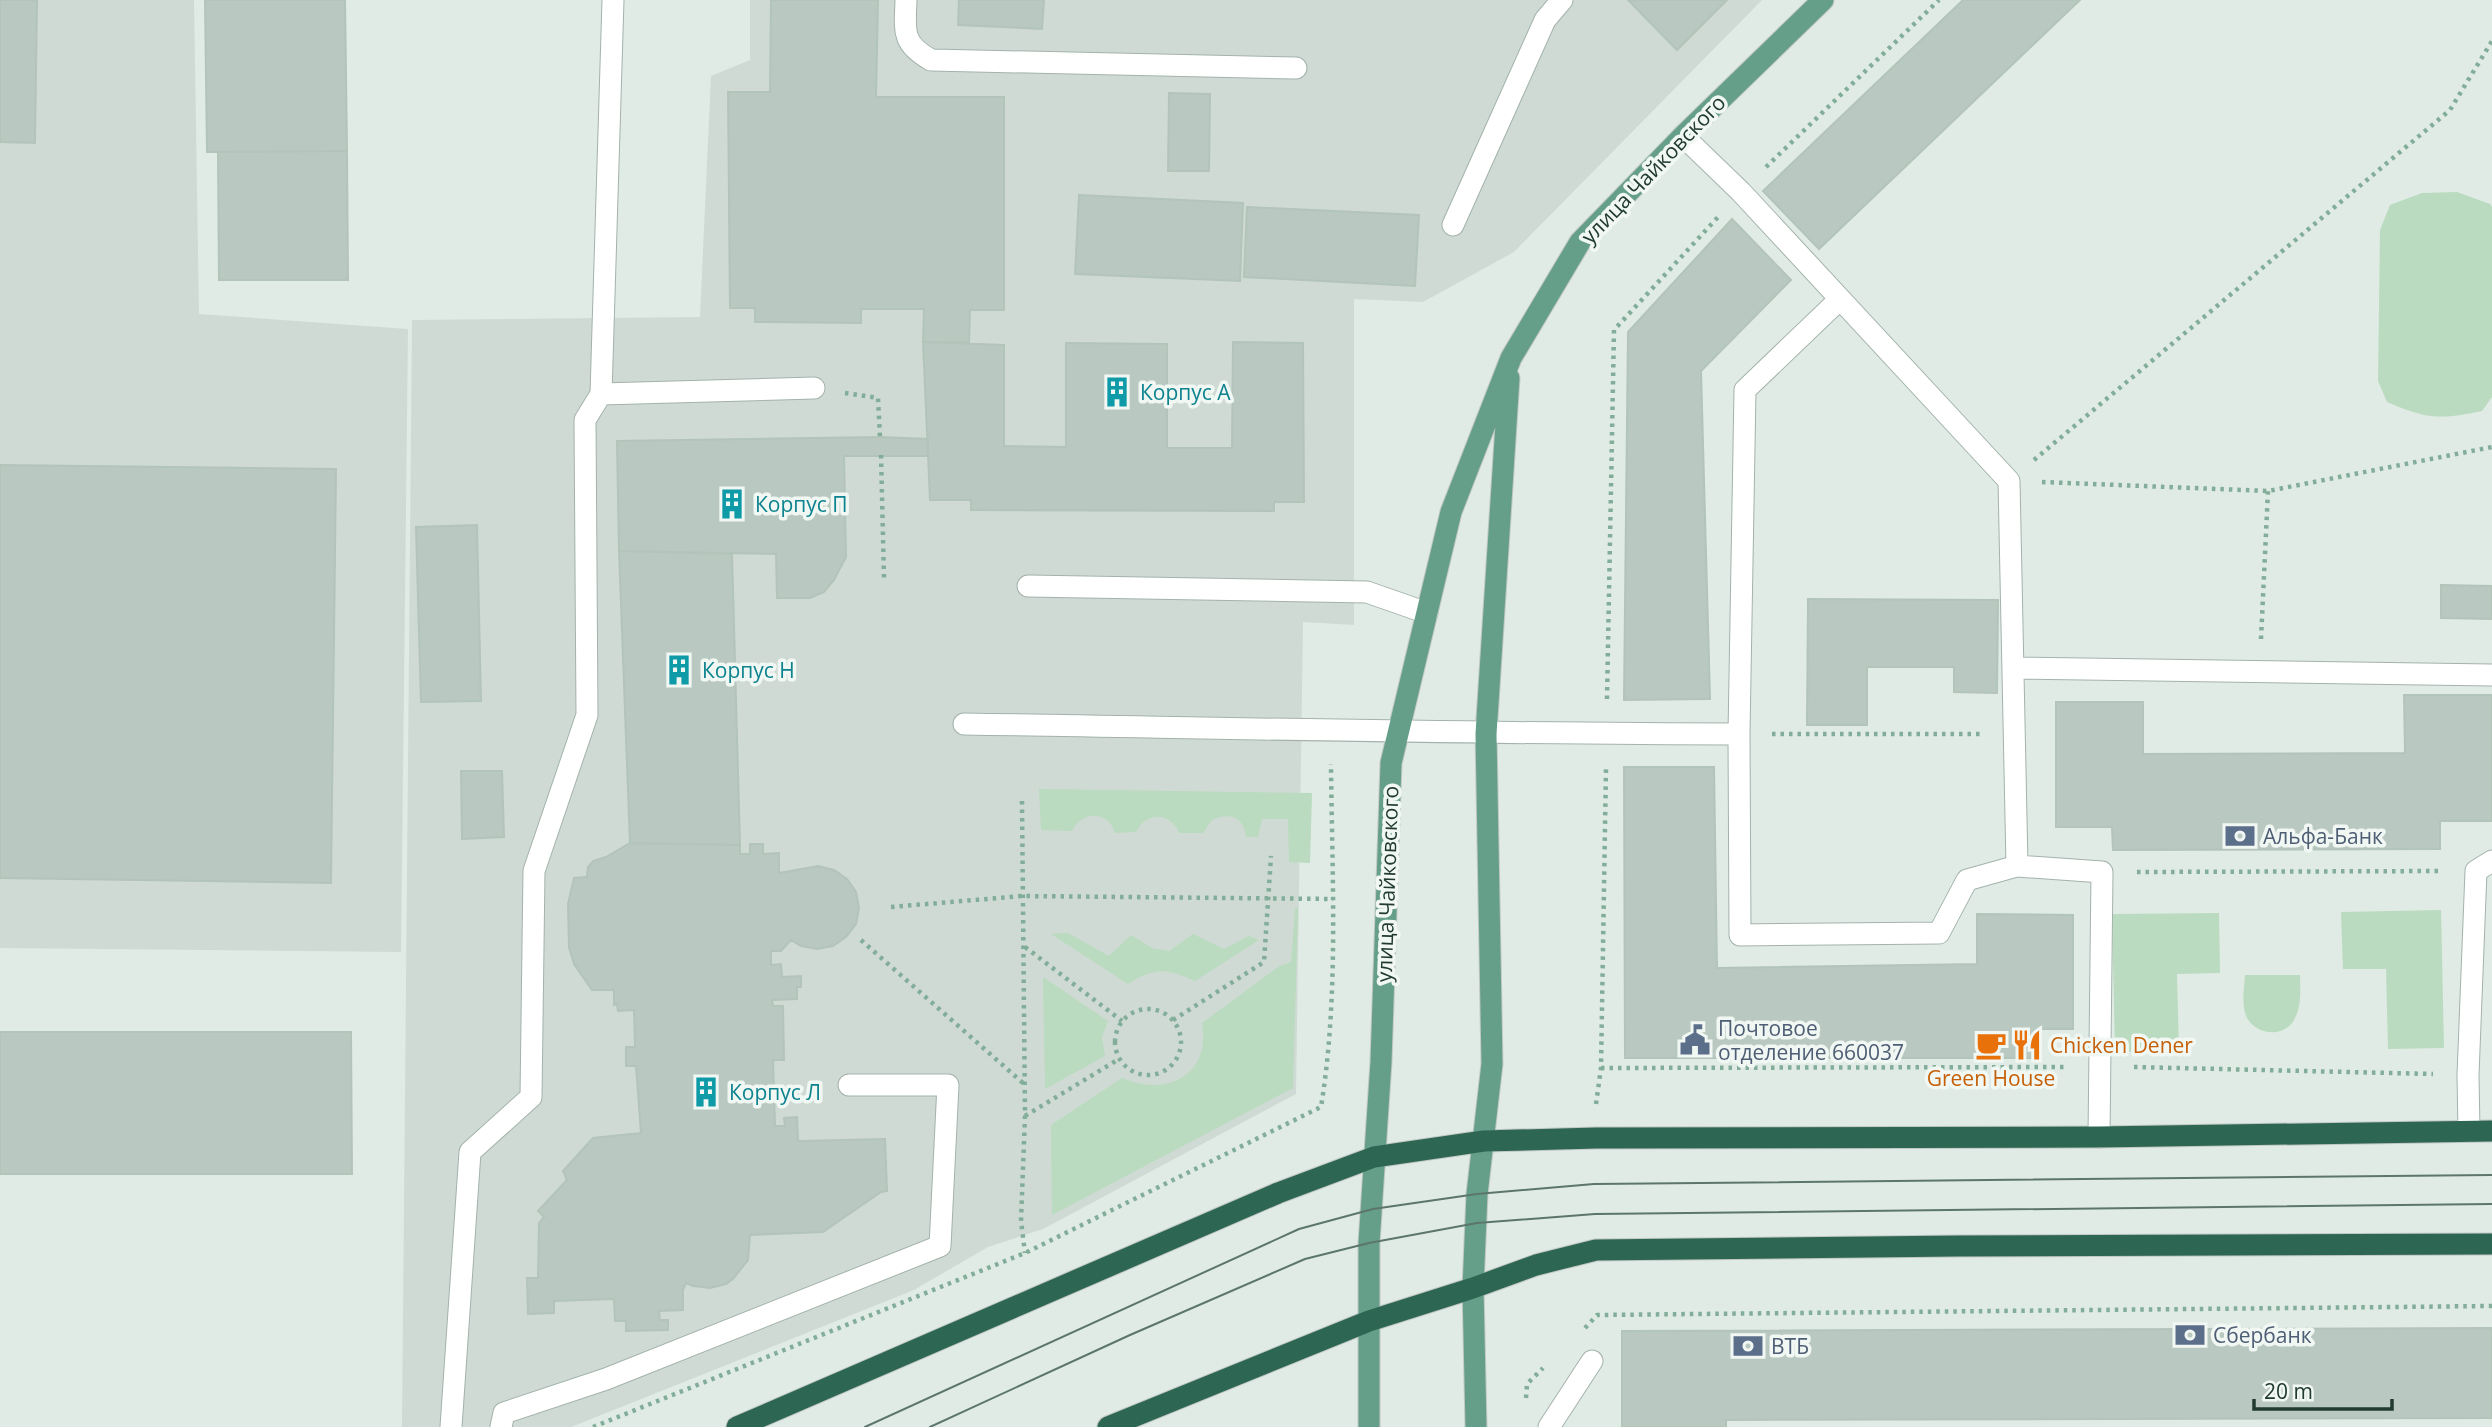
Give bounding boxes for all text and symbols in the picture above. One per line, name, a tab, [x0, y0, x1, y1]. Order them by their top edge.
street label: улица Чайковского	[1575, 89, 1731, 249]
building icon: Корпус А	[1100, 375, 1134, 409]
place label: Корпус А	[1140, 378, 1231, 406]
building icon: Корпус П	[715, 487, 749, 521]
place label: Корпус П	[755, 490, 848, 518]
building icon: Корпус Н	[662, 653, 696, 687]
place label: Корпус Н	[702, 656, 795, 684]
street label: улица Чайковского	[1370, 785, 1404, 983]
bank icon: Альфа-Банк	[2223, 819, 2257, 853]
place label: Альфа-Банк	[2263, 822, 2383, 850]
place label: Почтовое отделение 660037	[1718, 1014, 1904, 1066]
public building icon: Почтовое отделение 660037	[1678, 1023, 1712, 1057]
cafe icon: Green House	[1974, 1028, 2008, 1062]
restaurant icon: Chicken Dener	[2010, 1028, 2044, 1062]
place label: Chicken Dener	[2050, 1031, 2193, 1059]
place label: Green House	[1927, 1064, 2055, 1092]
building icon: Корпус Л	[689, 1075, 723, 1109]
place label: Корпус Л	[729, 1078, 821, 1106]
bank icon: Сбербанк	[2173, 1318, 2207, 1352]
place label: Сбербанк	[2213, 1321, 2312, 1349]
bank icon: ВТБ	[1731, 1329, 1765, 1363]
place label: ВТБ	[1771, 1332, 1809, 1360]
scale bar	[2254, 1368, 2392, 1412]
text: 20 m	[2264, 1377, 2313, 1405]

